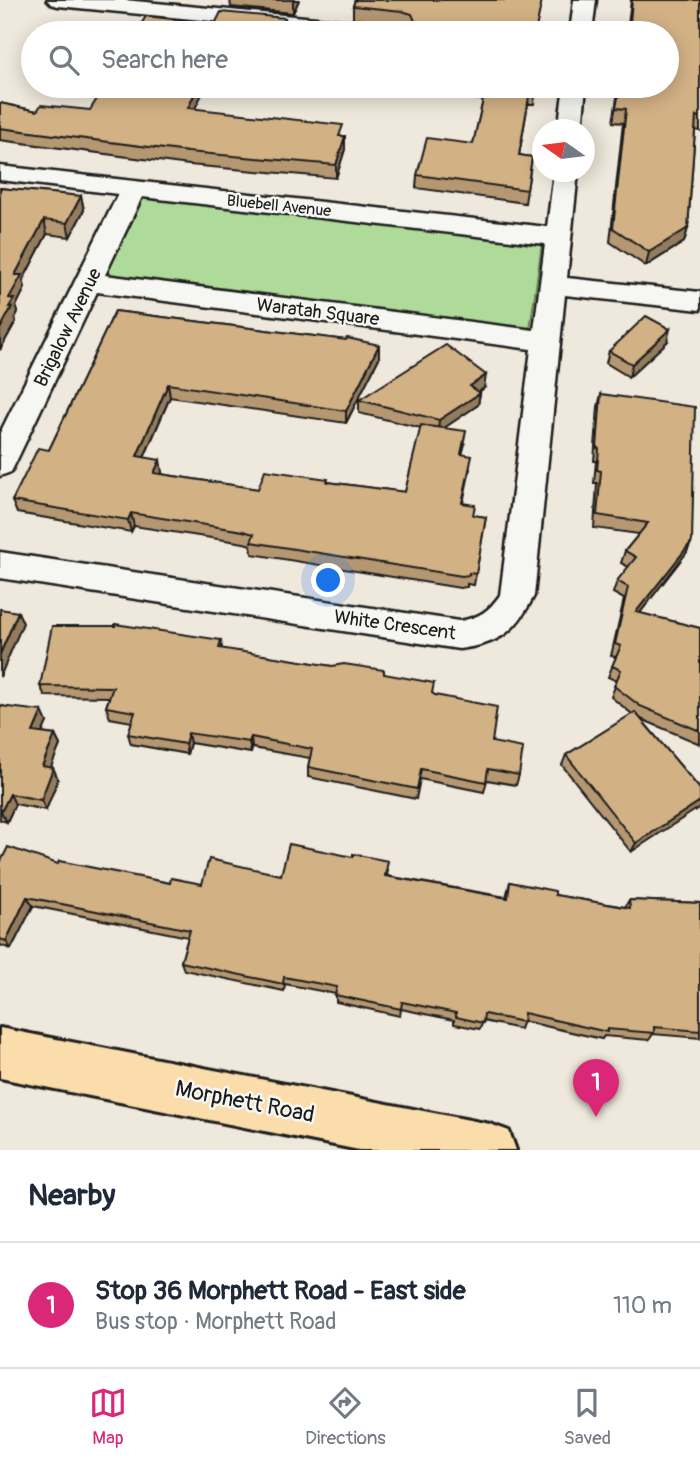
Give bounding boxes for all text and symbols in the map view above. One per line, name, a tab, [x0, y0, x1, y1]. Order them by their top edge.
search box	[21, 21, 679, 98]
icon: search	[45, 41, 83, 79]
text: Search here	[101, 44, 228, 76]
north arrow	[532, 119, 595, 182]
street label: Bluebell Avenue	[226, 191, 332, 221]
street label: Brigalow Avenue	[29, 264, 107, 391]
street label: Waratah Square	[255, 293, 381, 332]
your location	[311, 563, 345, 597]
street label: White Crescent	[332, 605, 458, 645]
pin: 1	[573, 1059, 619, 1117]
street label: Morphett Road	[173, 1074, 317, 1129]
text: Nearby	[28, 1177, 115, 1214]
text: Stop 36 Morphett Road - East side	[95, 1275, 466, 1307]
text: 1	[47, 1291, 56, 1320]
text: 110 m	[613, 1291, 672, 1320]
text: Bus stop · Morphett Road	[95, 1307, 337, 1336]
tab: Map	[89, 1384, 127, 1450]
tab: Directions	[305, 1384, 386, 1450]
tab: Saved	[564, 1384, 611, 1450]

